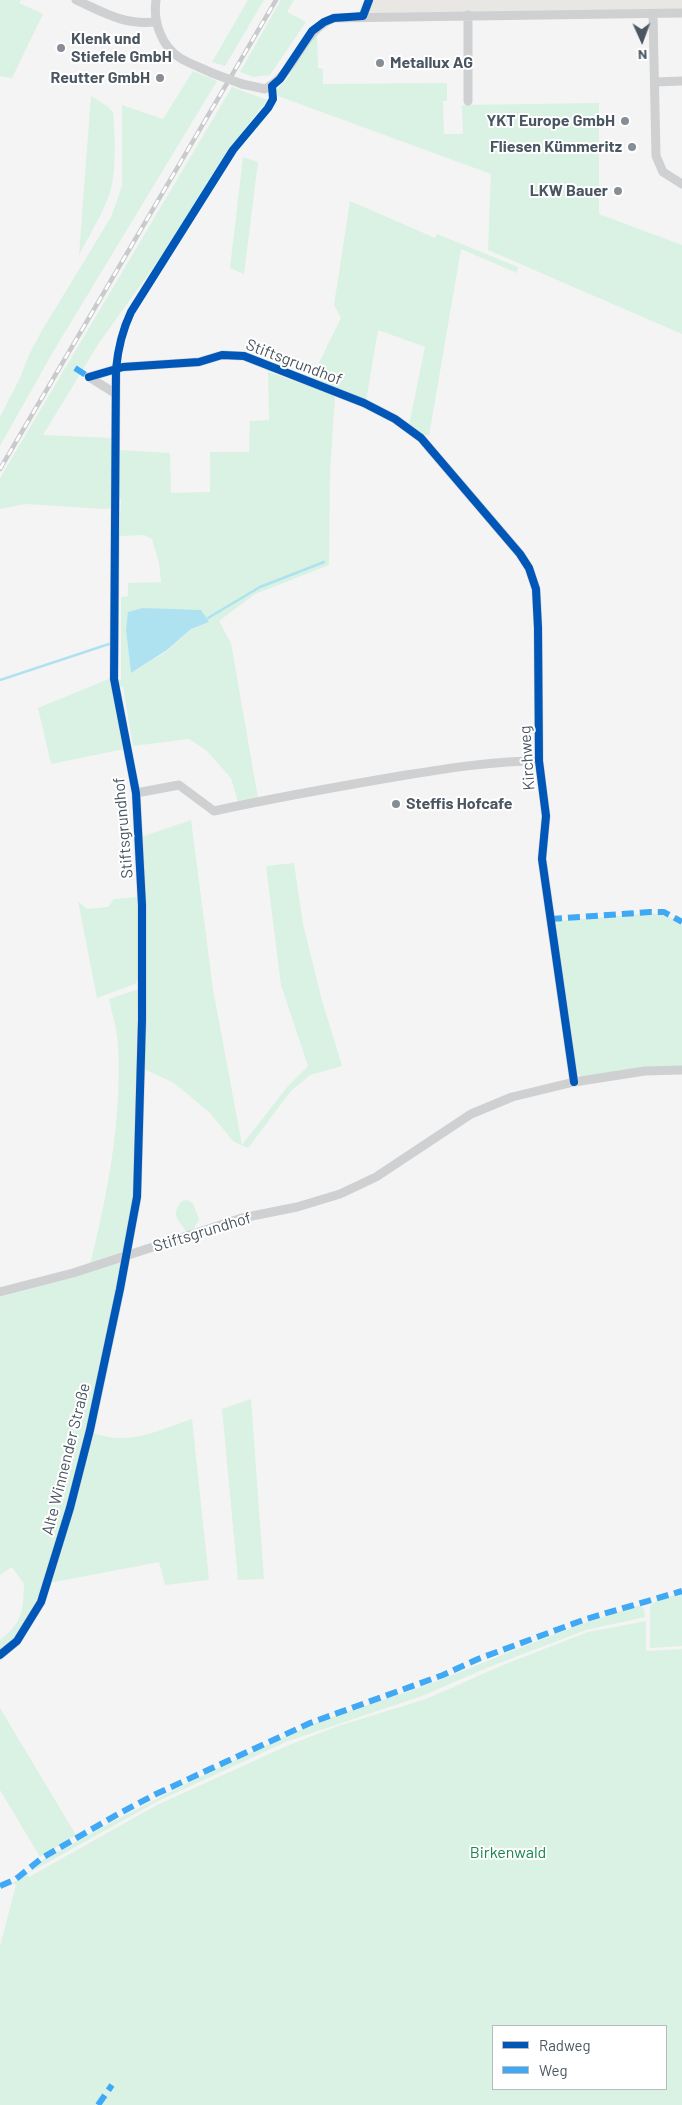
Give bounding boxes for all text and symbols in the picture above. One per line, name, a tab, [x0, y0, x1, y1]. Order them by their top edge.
north arrow	[617, 15, 667, 65]
place label: Klenk und Stiefele GmbH	[71, 29, 172, 67]
marker: Klenk und Stiefele GmbH	[55, 42, 67, 54]
text: N	[638, 47, 647, 64]
place label: Metallux AG	[390, 53, 473, 73]
marker: Metallux AG	[374, 57, 386, 69]
place label: Reutter GmbH	[50, 68, 150, 88]
marker: Reutter GmbH	[154, 72, 166, 84]
place label: YKT Europe GmbH	[486, 111, 615, 131]
marker: YKT Europe GmbH	[619, 115, 631, 127]
place label: Fliesen Kümmeritz	[490, 137, 622, 157]
marker: Fliesen Kümmeritz	[626, 141, 638, 153]
place label: LKW Bauer	[530, 181, 608, 201]
marker: LKW Bauer	[612, 185, 624, 197]
street label: Stiftsgrundhof	[243, 335, 345, 389]
street label: Kirchweg	[515, 725, 539, 791]
street label: Stiftsgrundhof	[109, 777, 137, 879]
place label: Steffis Hofcafe	[406, 794, 513, 814]
marker: Steffis Hofcafe	[390, 798, 402, 810]
street label: Stiftsgrundhof	[151, 1208, 253, 1256]
street label: Alte Winnender Straße	[38, 1381, 94, 1537]
park label: Birkenwald	[470, 1843, 546, 1863]
legend	[492, 2025, 667, 2090]
text: Radweg	[539, 2036, 591, 2054]
text: Weg	[539, 2061, 567, 2079]

